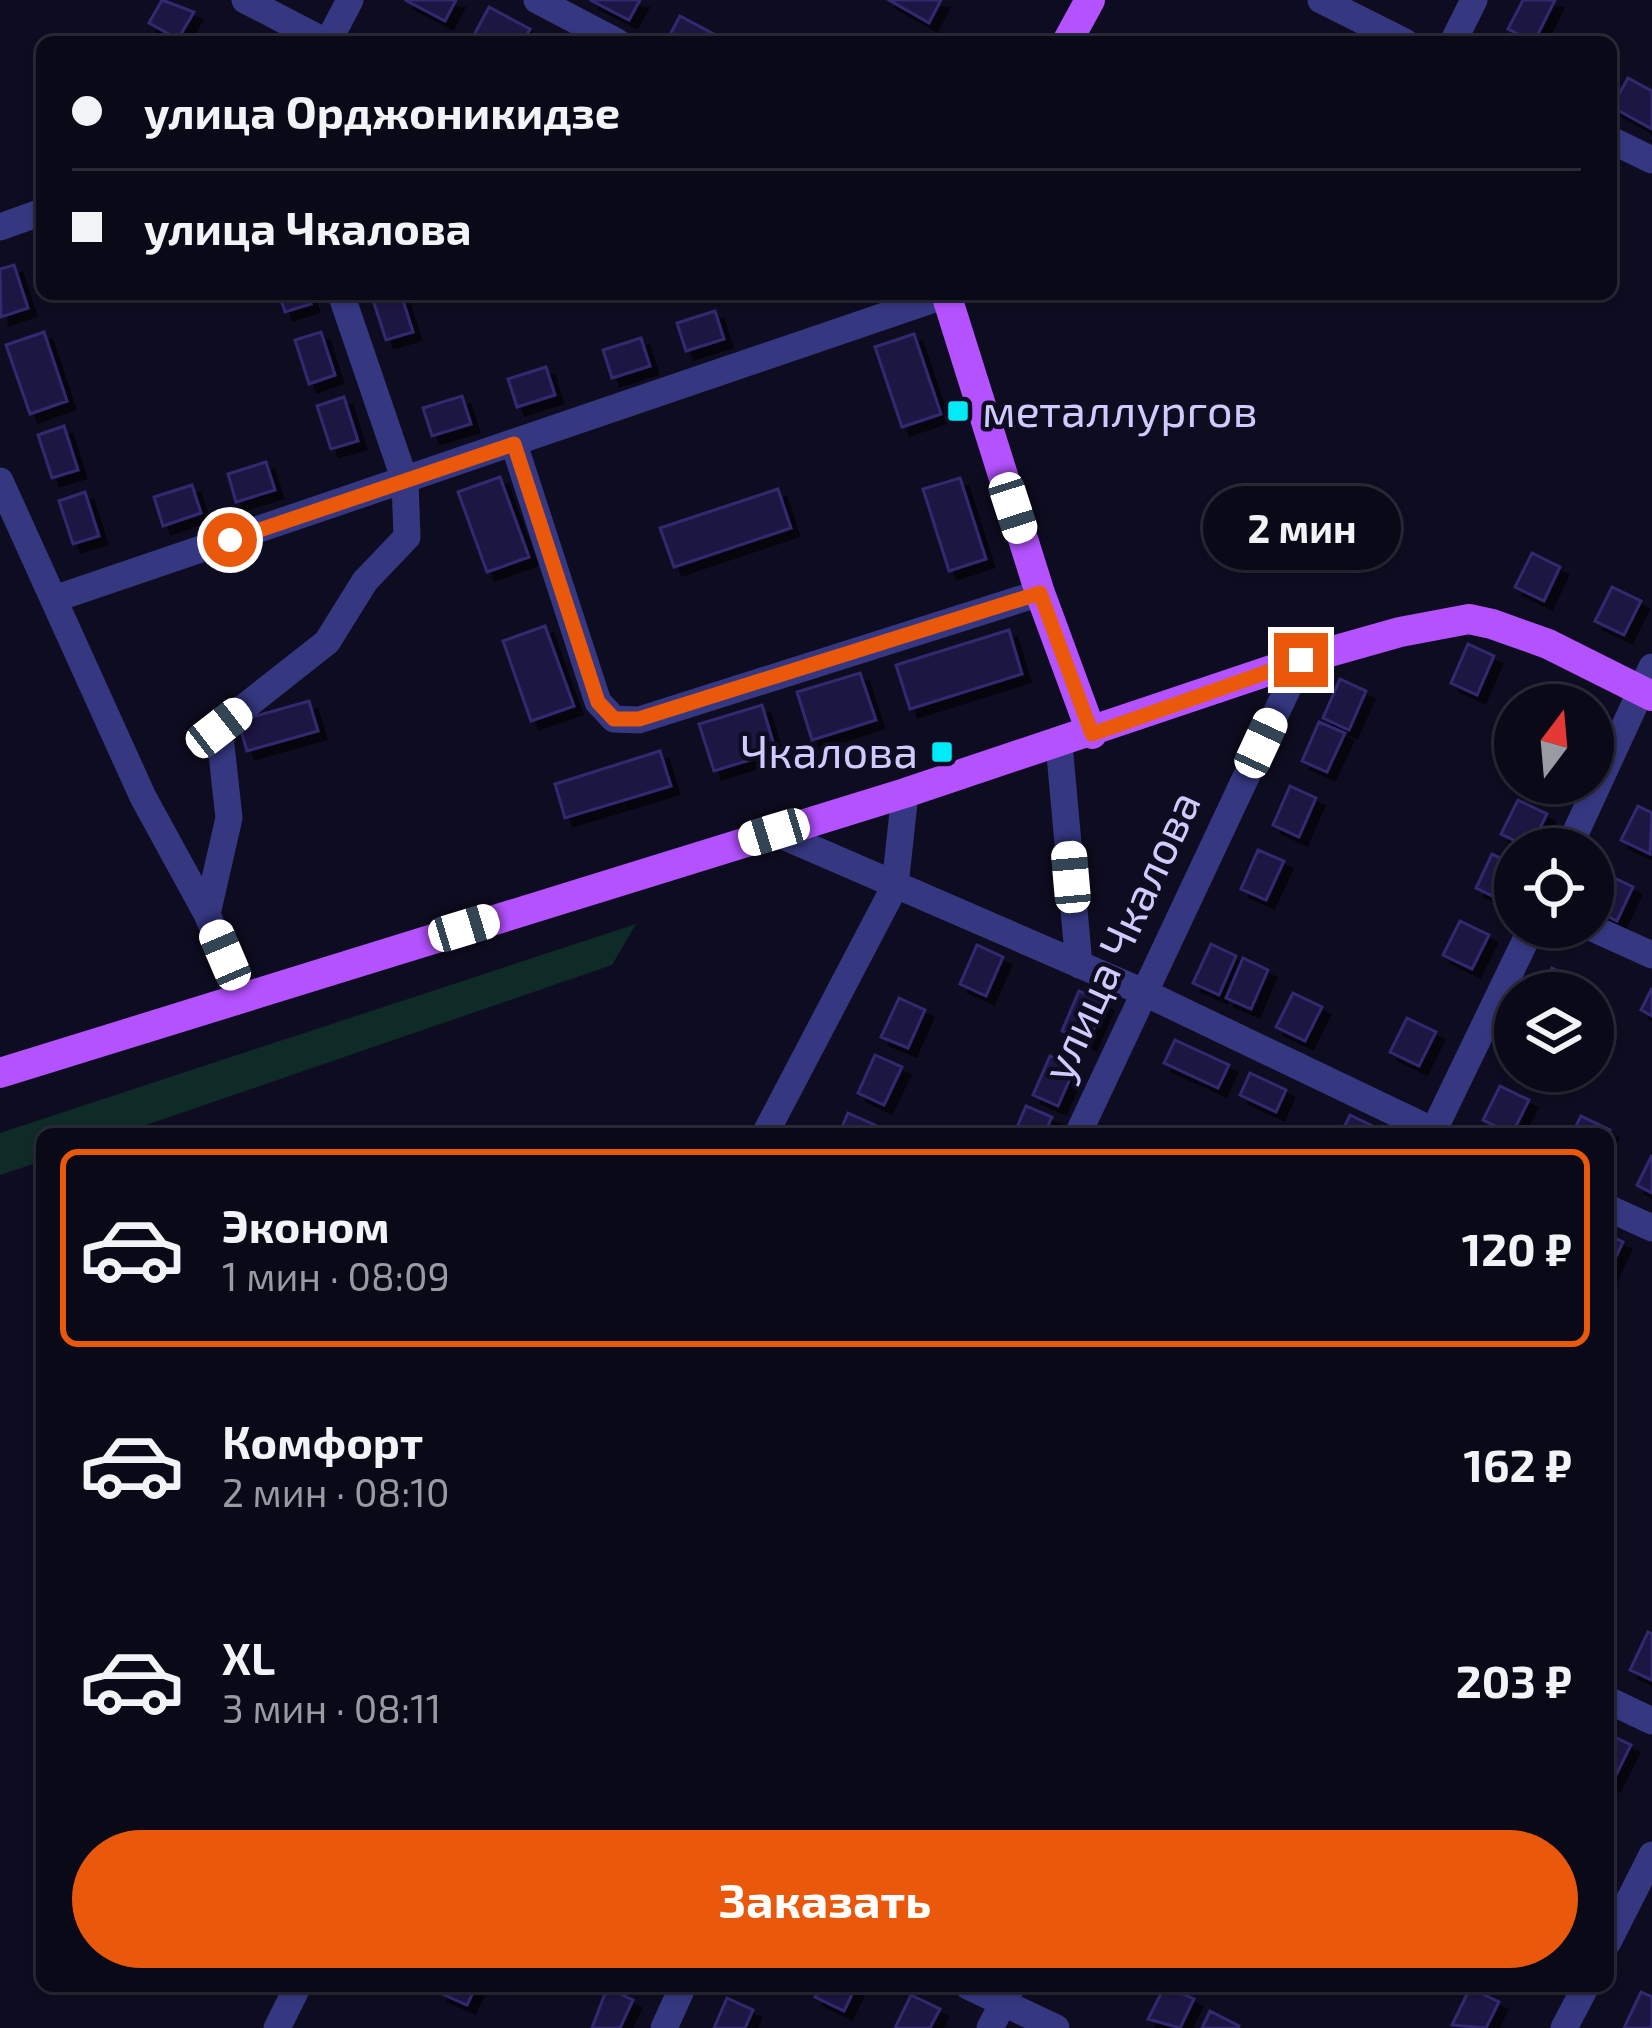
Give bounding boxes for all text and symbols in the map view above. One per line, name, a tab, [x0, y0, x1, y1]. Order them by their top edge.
text: улица Орджоникидзе	[144, 84, 620, 138]
text: улица Чкалова	[144, 200, 472, 254]
place label: металлургов	[982, 382, 1258, 437]
marker: металлургов	[945, 398, 971, 424]
car	[985, 468, 1041, 548]
callout: 2 мин	[1202, 486, 1400, 570]
text: 2 мин	[1247, 504, 1357, 551]
route start	[203, 513, 257, 567]
route end	[1274, 633, 1328, 687]
north arrow	[1494, 684, 1614, 804]
map controls	[1494, 684, 1614, 1092]
car	[180, 692, 258, 764]
car	[1229, 703, 1293, 783]
place label: Чкалова	[740, 723, 918, 777]
marker: Чкалова	[929, 739, 955, 765]
street label: улица Чкалова	[1028, 782, 1211, 1089]
car	[734, 804, 814, 860]
button: locate	[1494, 828, 1614, 948]
car	[1050, 840, 1092, 914]
car	[424, 900, 504, 956]
car	[194, 915, 256, 995]
button: layers	[1494, 972, 1614, 1092]
icon: car	[78, 1194, 186, 1302]
text: Эконом	[222, 1198, 390, 1252]
text: 120 ₽	[1462, 1221, 1572, 1275]
text: 1 мин · 08:09	[222, 1252, 450, 1299]
icon: car	[78, 1410, 186, 1518]
text: Комфорт	[222, 1414, 423, 1468]
text: 162 ₽	[1464, 1437, 1572, 1491]
text: 2 мин · 08:10	[222, 1468, 449, 1515]
icon: car	[78, 1626, 186, 1734]
text: XL	[222, 1630, 275, 1684]
text: 203 ₽	[1456, 1653, 1572, 1707]
text: 3 мин · 08:11	[222, 1684, 441, 1731]
button: Заказать	[72, 1830, 1578, 1968]

